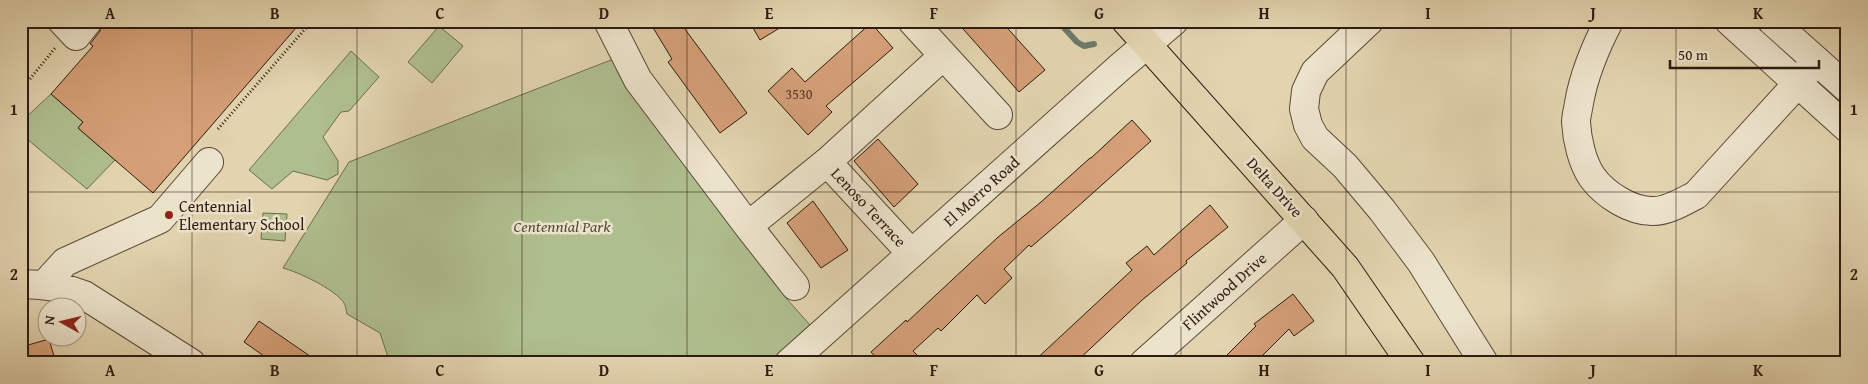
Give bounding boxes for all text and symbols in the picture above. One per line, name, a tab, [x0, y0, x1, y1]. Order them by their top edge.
text: A	[105, 1, 116, 25]
text: B	[270, 1, 280, 25]
text: C	[435, 1, 445, 25]
text: D	[599, 1, 609, 25]
text: E	[765, 1, 774, 25]
text: F	[930, 1, 938, 25]
text: G	[1094, 1, 1104, 25]
text: H	[1258, 1, 1270, 25]
text: I	[1425, 1, 1431, 25]
text: J	[1587, 1, 1596, 25]
text: K	[1753, 1, 1764, 25]
scale bar	[1670, 38, 1819, 70]
text: 50 m	[1678, 44, 1709, 65]
house number: 3530	[786, 84, 813, 104]
text: 1	[10, 97, 18, 121]
text: 1	[1850, 97, 1858, 121]
street label: El Morro Road	[937, 150, 1025, 232]
street label: Delta Drive	[1241, 151, 1309, 223]
street label: Lenoso Terrace	[826, 162, 912, 252]
place label: Centennial Elementary School	[179, 194, 305, 236]
marker: Centennial Elementary School	[163, 209, 175, 221]
park label: Centennial Park	[513, 214, 611, 238]
street label: Flintwood Drive	[1176, 246, 1272, 336]
text: 2	[10, 262, 18, 286]
text: 2	[1850, 262, 1858, 286]
north arrow	[38, 296, 88, 346]
text: N	[39, 314, 60, 326]
text: A	[105, 358, 116, 382]
text: B	[270, 358, 280, 382]
text: C	[435, 358, 445, 382]
text: D	[599, 358, 609, 382]
text: E	[765, 358, 774, 382]
text: F	[930, 358, 938, 382]
text: G	[1094, 358, 1104, 382]
text: H	[1258, 358, 1270, 382]
text: I	[1425, 358, 1431, 382]
text: J	[1587, 358, 1596, 382]
text: K	[1753, 358, 1764, 382]

